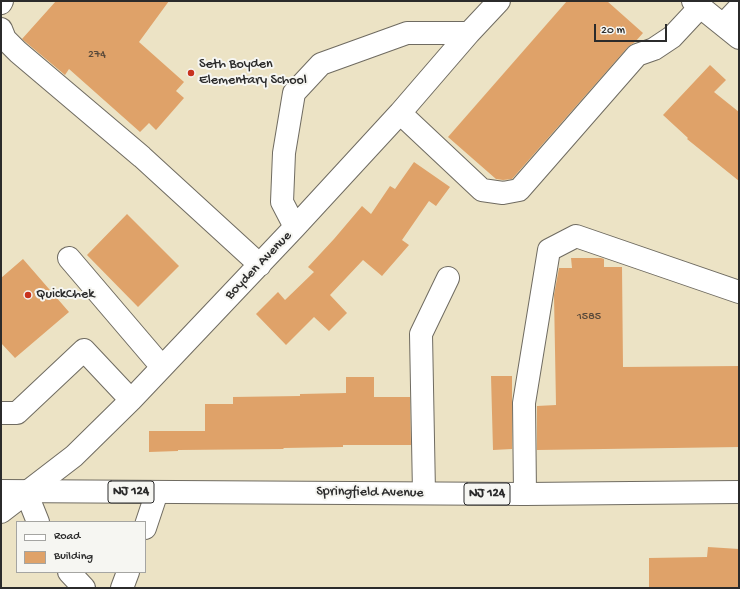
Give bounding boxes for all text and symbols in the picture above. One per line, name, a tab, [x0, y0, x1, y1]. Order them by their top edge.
scale bar	[596, 16, 669, 42]
text: 20 m	[601, 24, 625, 38]
house number: 274	[88, 48, 106, 62]
place label: Seth Boyden Elementary School	[199, 57, 307, 90]
marker: Seth Boyden Elementary School	[186, 68, 196, 78]
street label: Boyden Avenue	[222, 228, 296, 304]
place label: QuickChek	[36, 287, 95, 303]
marker: QuickChek	[23, 290, 33, 300]
house number: 1585	[577, 310, 601, 324]
road number: NJ 124	[108, 481, 154, 503]
road number: NJ 124	[464, 483, 510, 505]
street label: Springfield Avenue	[316, 484, 424, 502]
legend	[16, 521, 146, 573]
text: Road	[54, 530, 80, 544]
text: Building	[54, 550, 93, 564]

